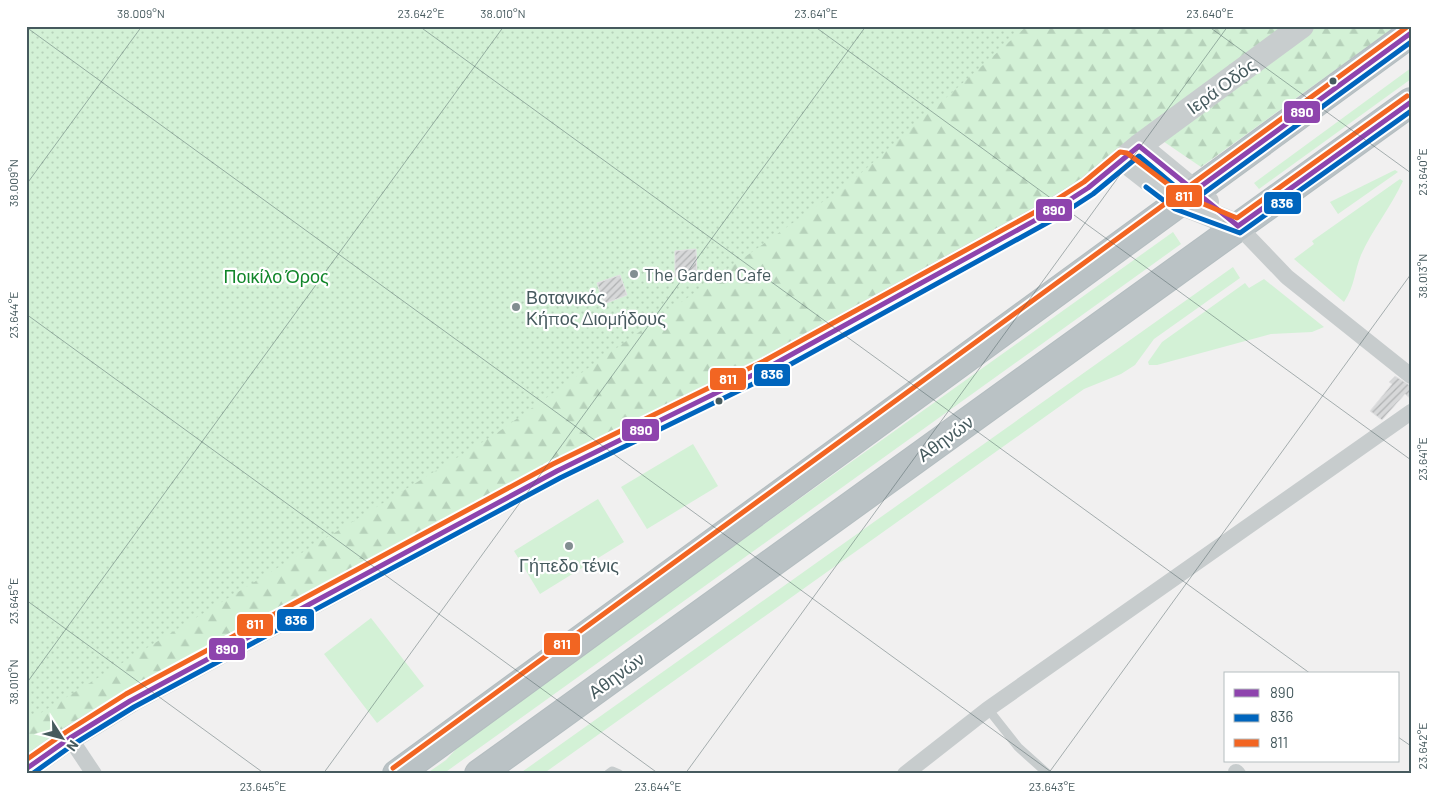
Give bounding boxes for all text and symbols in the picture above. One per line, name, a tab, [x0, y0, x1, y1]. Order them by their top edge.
text: 38.009°N	[117, 6, 165, 20]
text: 23.642°E	[398, 6, 444, 20]
text: 38.010°N	[480, 6, 526, 20]
text: 23.641°E	[794, 6, 838, 20]
text: 23.640°E	[1186, 6, 1234, 20]
street label: Ιερά Οδός	[1182, 53, 1260, 118]
unlabelled marker	[1328, 76, 1338, 86]
line badge: 890	[1283, 100, 1321, 124]
text: 890	[1291, 103, 1314, 120]
text: 23.640°E	[1415, 148, 1429, 196]
text: 38.009°N	[6, 159, 20, 207]
line badge: 811	[1165, 184, 1203, 208]
text: 811	[1175, 187, 1193, 204]
line badge: 836	[1263, 191, 1302, 215]
text: 836	[1271, 194, 1294, 211]
line badge: 890	[1035, 198, 1073, 222]
text: 890	[1043, 201, 1066, 218]
text: 38.013°N	[1415, 254, 1429, 298]
place label: The Garden Cafe	[644, 263, 771, 285]
park label: Ποικίλο Όρος	[223, 265, 329, 287]
marker: The Garden Cafe	[628, 268, 640, 280]
place label: Βοτανικός Κήπος Διομήδους	[526, 286, 666, 329]
text: 23.644°E	[6, 291, 20, 339]
marker: Βοτανικός Κήπος Διομήδους	[510, 301, 522, 313]
line badge: 836	[753, 363, 791, 387]
text: 836	[761, 365, 784, 382]
line badge: 811	[709, 367, 747, 391]
text: 811	[719, 370, 737, 387]
unlabelled marker	[714, 396, 724, 406]
street label: Αθηνών	[913, 410, 977, 466]
line badge: 890	[621, 418, 660, 442]
text: 890	[630, 421, 653, 438]
text: 23.641°E	[1415, 437, 1429, 481]
marker: Γήπεδο τένις	[563, 540, 575, 552]
place label: Γήπεδο τένις	[519, 554, 619, 576]
text: 23.645°E	[6, 578, 20, 624]
line badge: 836	[276, 608, 315, 632]
text: 836	[285, 611, 308, 628]
line badge: 811	[236, 613, 274, 637]
text: 811	[246, 615, 264, 632]
line badge: 811	[543, 632, 581, 656]
text: 811	[553, 635, 571, 652]
line badge: 890	[208, 637, 246, 661]
text: 890	[216, 640, 239, 657]
street label: Αθηνών	[584, 647, 648, 703]
text: 38.010°N	[6, 659, 20, 705]
legend	[1224, 672, 1400, 762]
text: 890	[1270, 683, 1294, 701]
text: 836	[1270, 707, 1293, 725]
north arrow	[38, 712, 88, 762]
text: 23.642°E	[1415, 723, 1429, 769]
text: 811	[1270, 733, 1288, 751]
text: N	[63, 737, 83, 755]
text: 23.645°E	[240, 779, 286, 793]
text: 23.644°E	[634, 779, 682, 793]
text: 23.643°E	[1029, 779, 1075, 793]

